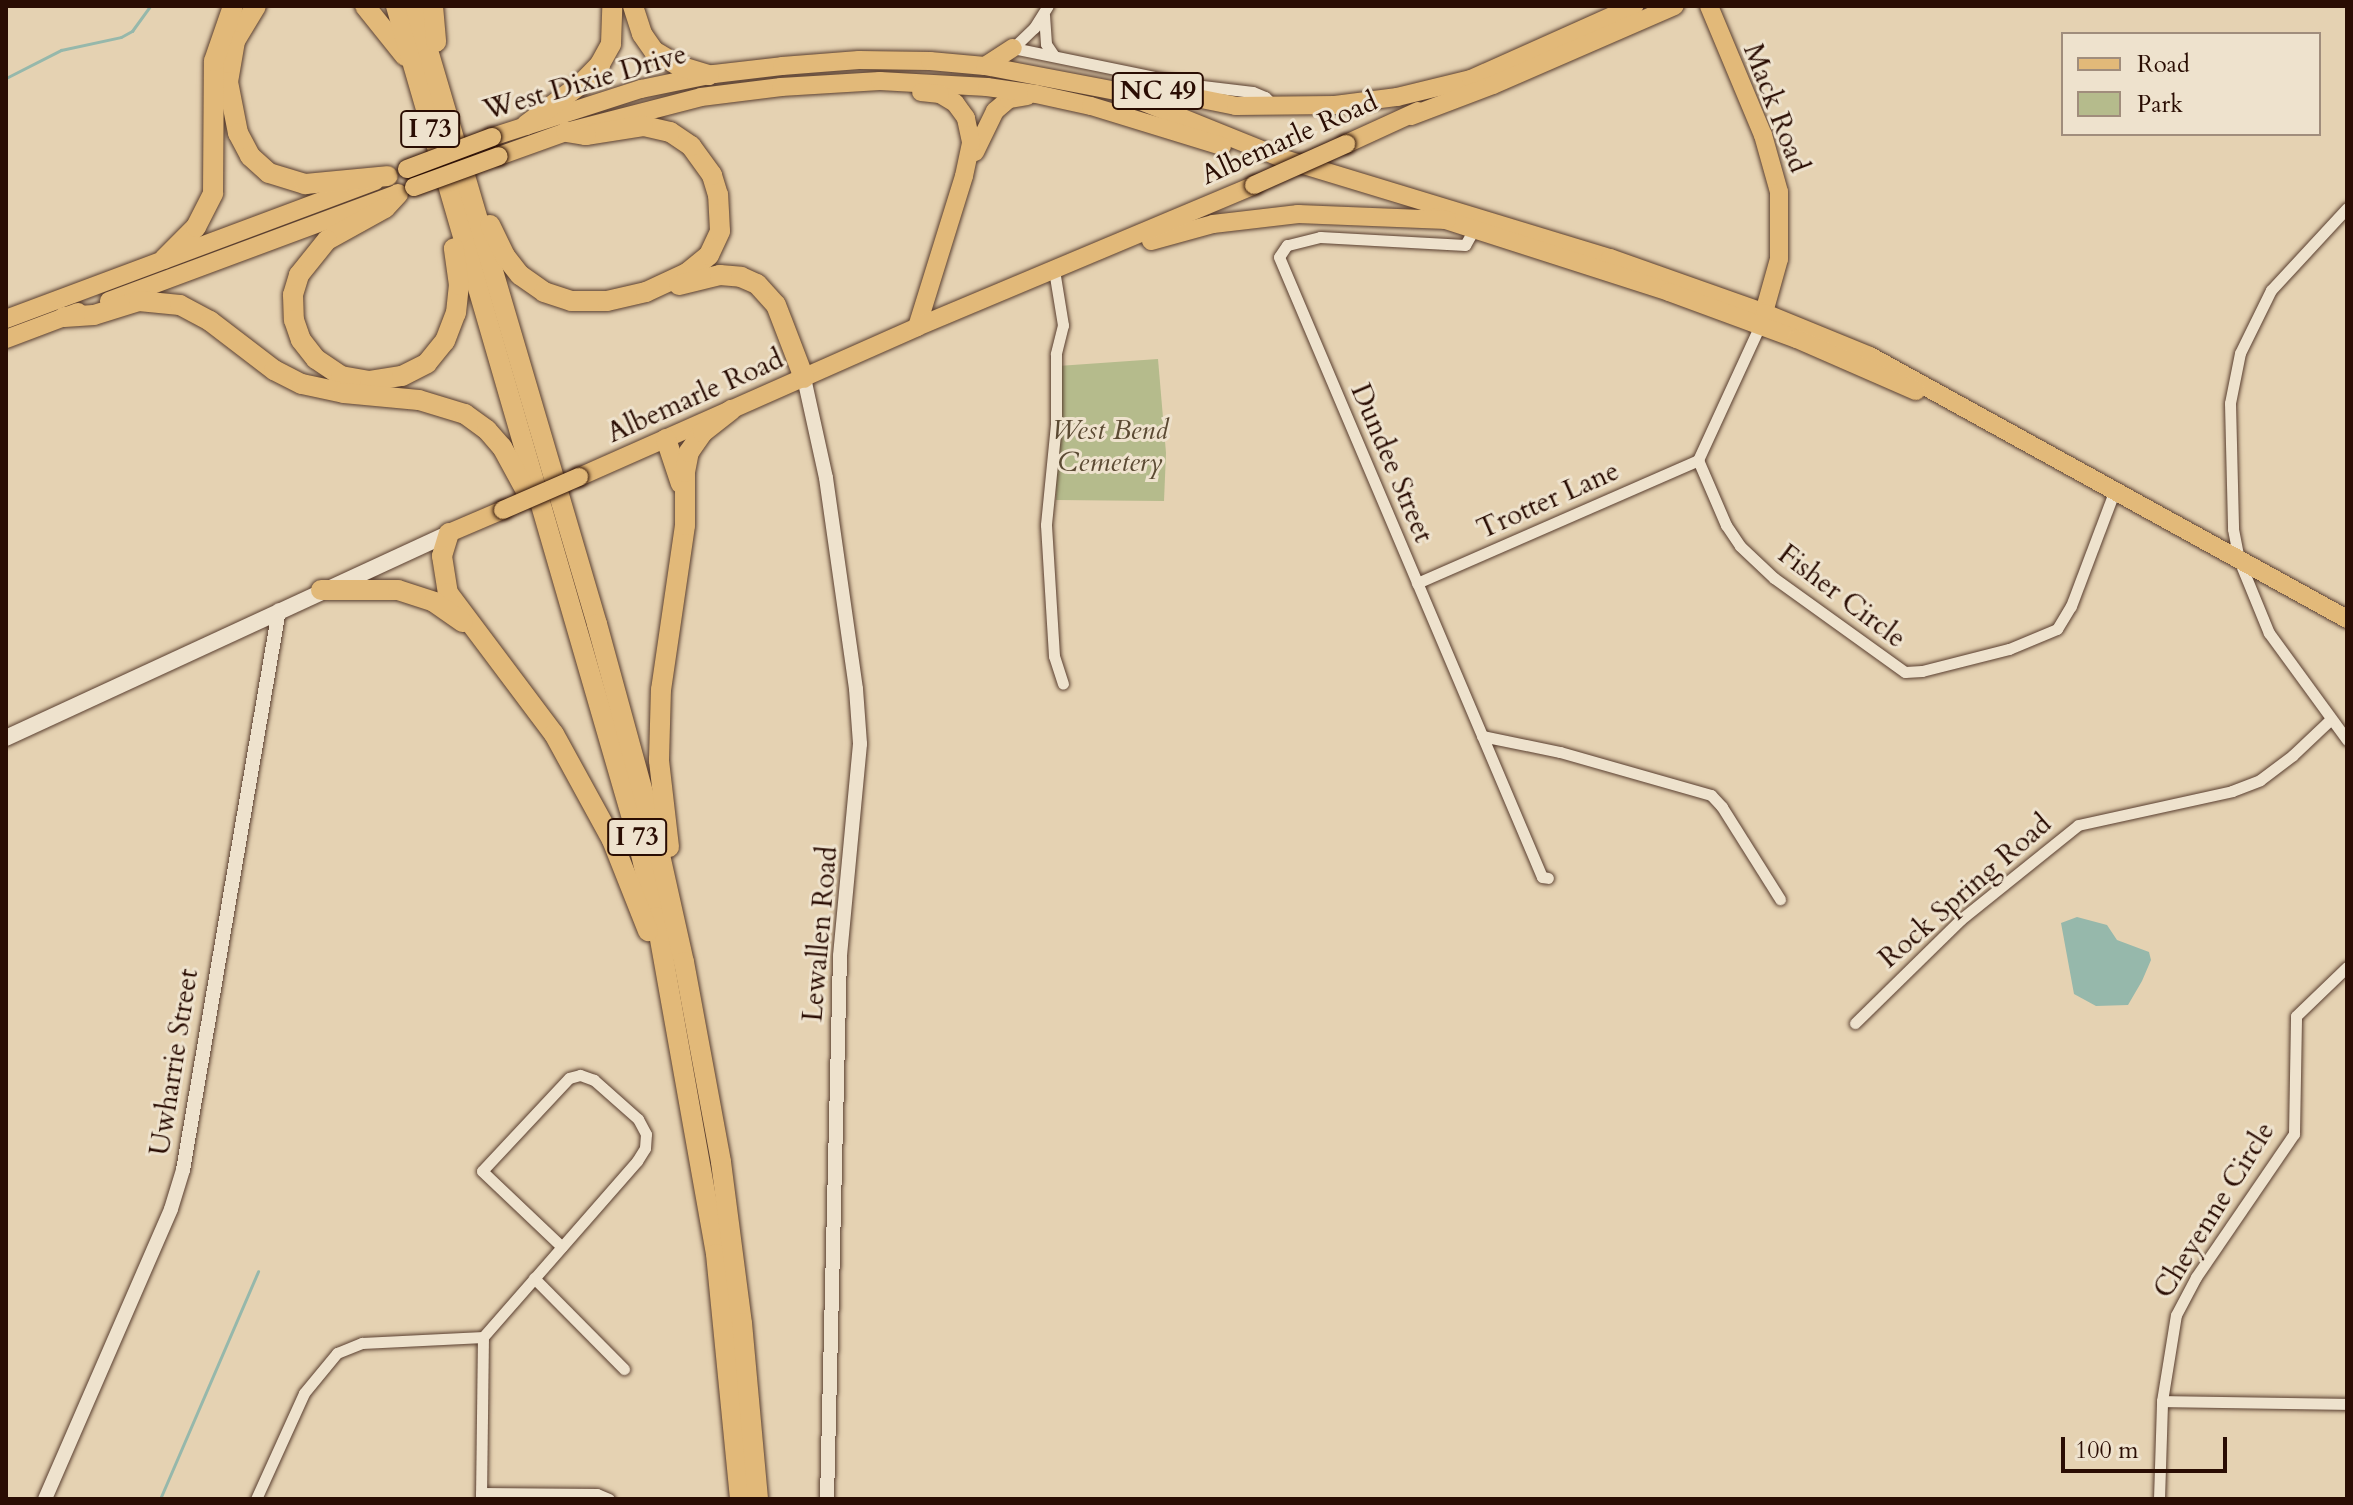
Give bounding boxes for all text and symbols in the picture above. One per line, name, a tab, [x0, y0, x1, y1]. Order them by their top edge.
legend	[2061, 32, 2321, 136]
street label: West Dixie Drive	[480, 37, 690, 127]
street label: Mack Road	[1736, 39, 1816, 177]
text: Road	[2137, 48, 2190, 81]
road number: NC 49	[1110, 69, 1206, 113]
street label: Albemarle Road	[1196, 84, 1382, 192]
text: Park	[2137, 88, 2183, 121]
road number: I 73	[400, 107, 460, 151]
street label: Albemarle Road	[602, 342, 788, 450]
street label: Dundee Street	[1343, 379, 1441, 547]
park label: West Bend Cemetery	[1052, 413, 1168, 479]
street label: Trotter Lane	[1472, 454, 1624, 546]
street label: Fisher Circle	[1772, 537, 1912, 655]
street label: Rock Spring Road	[1872, 807, 2058, 975]
road number: I 73	[607, 815, 667, 859]
street label: Lewallen Road	[796, 845, 844, 1023]
street label: Uwharrie Street	[143, 966, 205, 1158]
street label: Cheyenne Circle	[2146, 1116, 2282, 1304]
scale bar	[2065, 1421, 2231, 1471]
text: 100 m	[2075, 1434, 2139, 1467]

